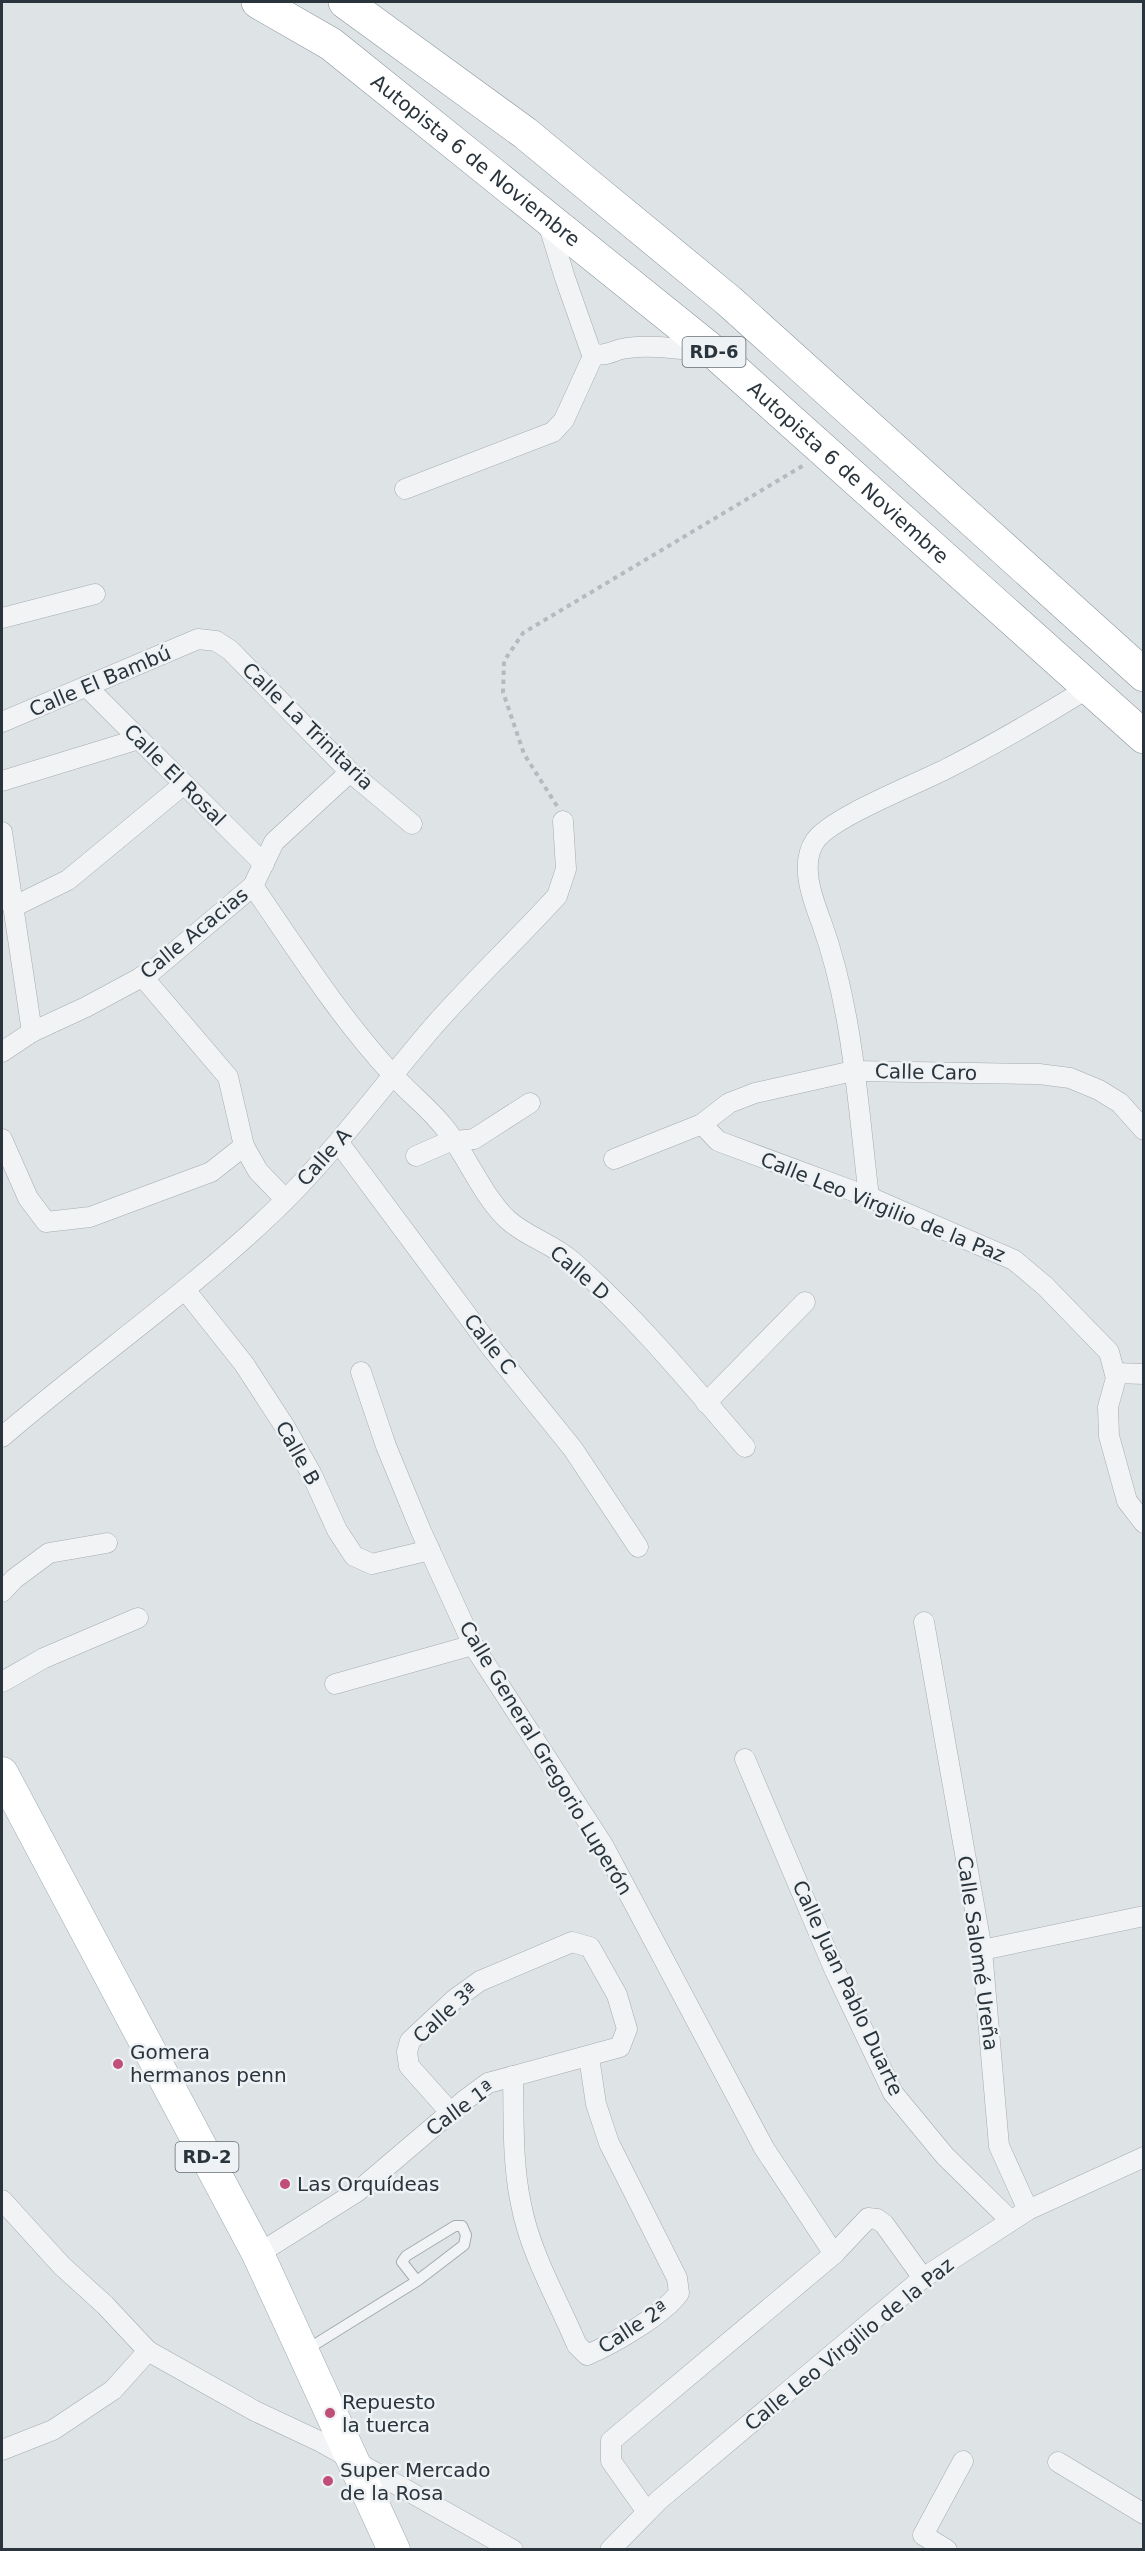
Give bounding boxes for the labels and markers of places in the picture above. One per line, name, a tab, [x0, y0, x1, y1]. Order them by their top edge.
place label: Gomera hermanos penn	[130, 2040, 287, 2087]
marker: Gomera hermanos penn	[111, 2057, 125, 2071]
place label: Las Orquídeas	[297, 2172, 439, 2196]
marker: Las Orquídeas	[278, 2177, 292, 2191]
place label: Repuesto la tuerca	[342, 2390, 435, 2437]
marker: Repuesto la tuerca	[323, 2406, 337, 2420]
place label: Super Mercado de la Rosa	[340, 2458, 490, 2505]
marker: Super Mercado de la Rosa	[321, 2474, 335, 2488]

